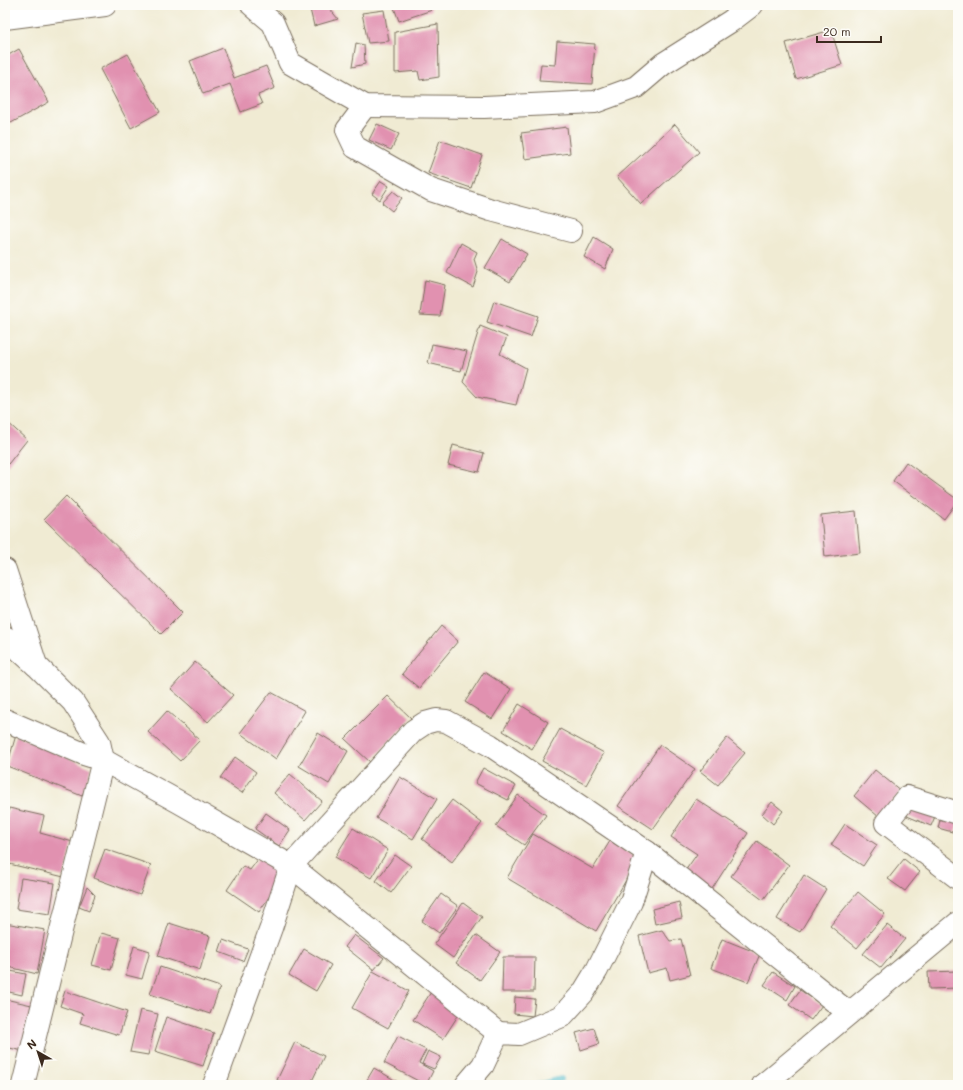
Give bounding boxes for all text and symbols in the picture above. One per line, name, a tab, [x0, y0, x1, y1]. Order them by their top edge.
scale bar	[817, 18, 881, 44]
text: 20 m	[823, 23, 851, 39]
north arrow	[18, 1032, 58, 1072]
text: N	[23, 1035, 39, 1052]

